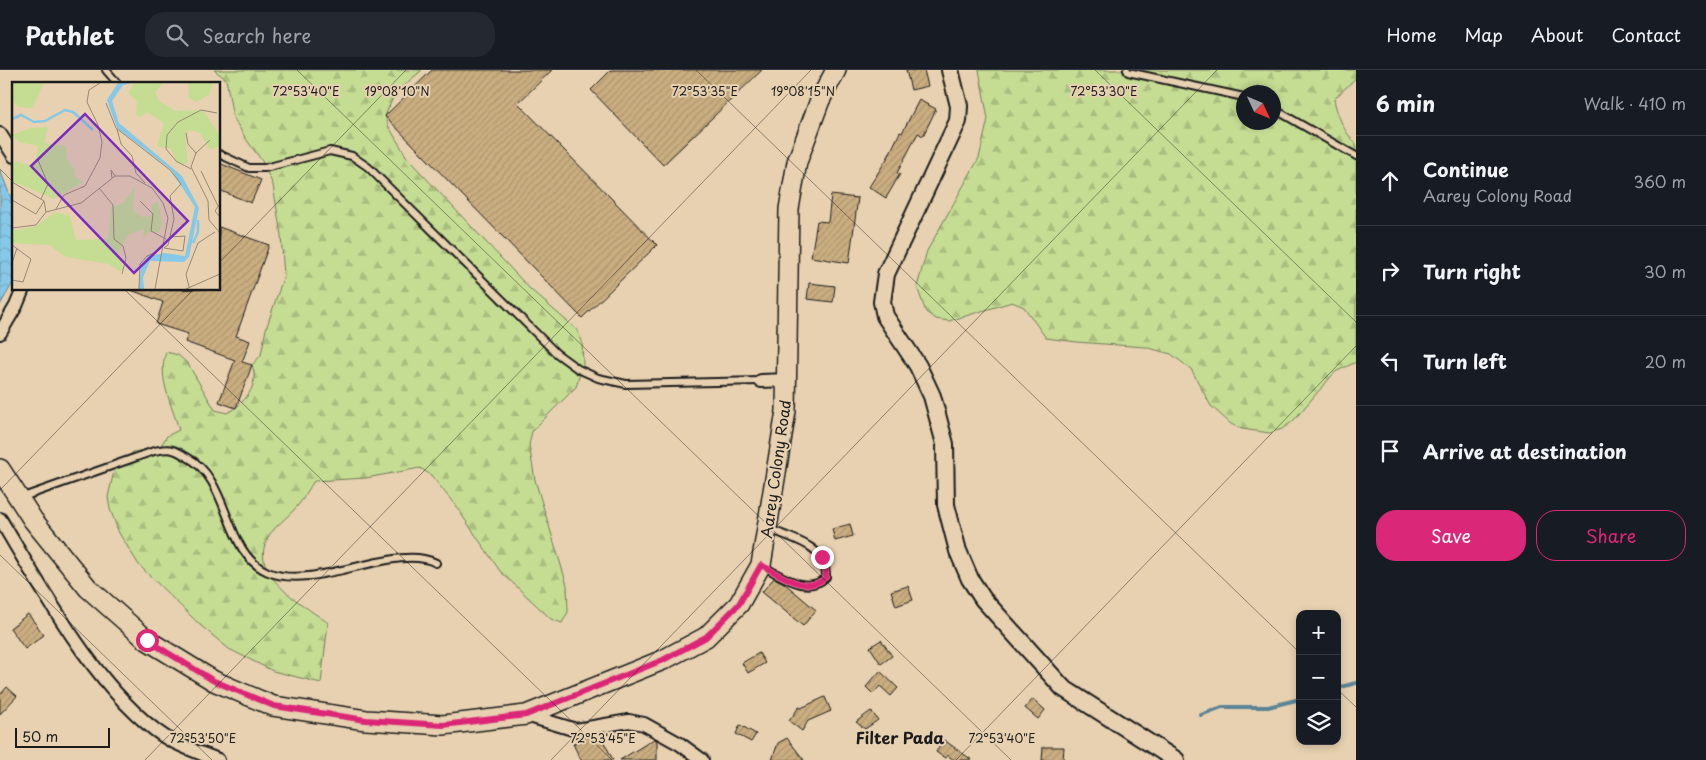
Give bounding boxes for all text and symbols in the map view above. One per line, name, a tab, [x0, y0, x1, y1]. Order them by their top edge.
search box	[145, 12, 495, 57]
text: Pathlet	[25, 17, 115, 53]
icon: search	[163, 21, 191, 49]
text: Search here	[203, 21, 311, 49]
text: Home	[1386, 21, 1436, 48]
text: Map	[1464, 21, 1503, 48]
text: About	[1531, 21, 1583, 48]
text: Contact	[1611, 21, 1681, 48]
inset map	[12, 82, 220, 290]
text: 72°53'40"E	[273, 82, 339, 100]
text: 19°08'10"N	[364, 82, 430, 100]
text: 72°53'35"E	[672, 82, 738, 100]
text: 19°08'15"N	[771, 82, 835, 100]
text: 72°53'30"E	[1070, 82, 1138, 100]
north arrow	[1236, 85, 1281, 130]
text: 6 min	[1376, 87, 1435, 119]
text: Walk · 410 m	[1584, 91, 1686, 115]
text: Continue	[1423, 155, 1509, 183]
icon: ahead	[1376, 167, 1404, 195]
text: 360 m	[1634, 169, 1686, 193]
text: Aarey Colony Road	[1423, 183, 1572, 207]
icon: right	[1376, 257, 1404, 285]
text: Turn right	[1423, 257, 1521, 285]
text: 30 m	[1644, 259, 1686, 283]
icon: left	[1376, 347, 1404, 375]
text: Turn left	[1423, 347, 1507, 375]
text: 20 m	[1645, 349, 1686, 373]
street label: Aarey Colony Road	[754, 398, 796, 540]
icon: arrive	[1376, 437, 1404, 465]
text: Arrive at destination	[1423, 437, 1627, 465]
button: Save	[1376, 510, 1526, 561]
button: Share	[1536, 510, 1686, 561]
route end	[811, 546, 834, 569]
map controls	[1296, 610, 1341, 745]
button: +	[1296, 610, 1341, 655]
route start	[136, 629, 159, 652]
button: −	[1296, 655, 1341, 700]
button: layers	[1296, 700, 1341, 745]
scale bar	[15, 725, 110, 748]
district label: Filter Pada	[855, 725, 945, 749]
text: 50 m	[22, 726, 58, 747]
text: 72°53'50"E	[170, 729, 236, 747]
text: 72°53'45"E	[570, 729, 636, 747]
text: 72°53'40"E	[969, 729, 1035, 747]

